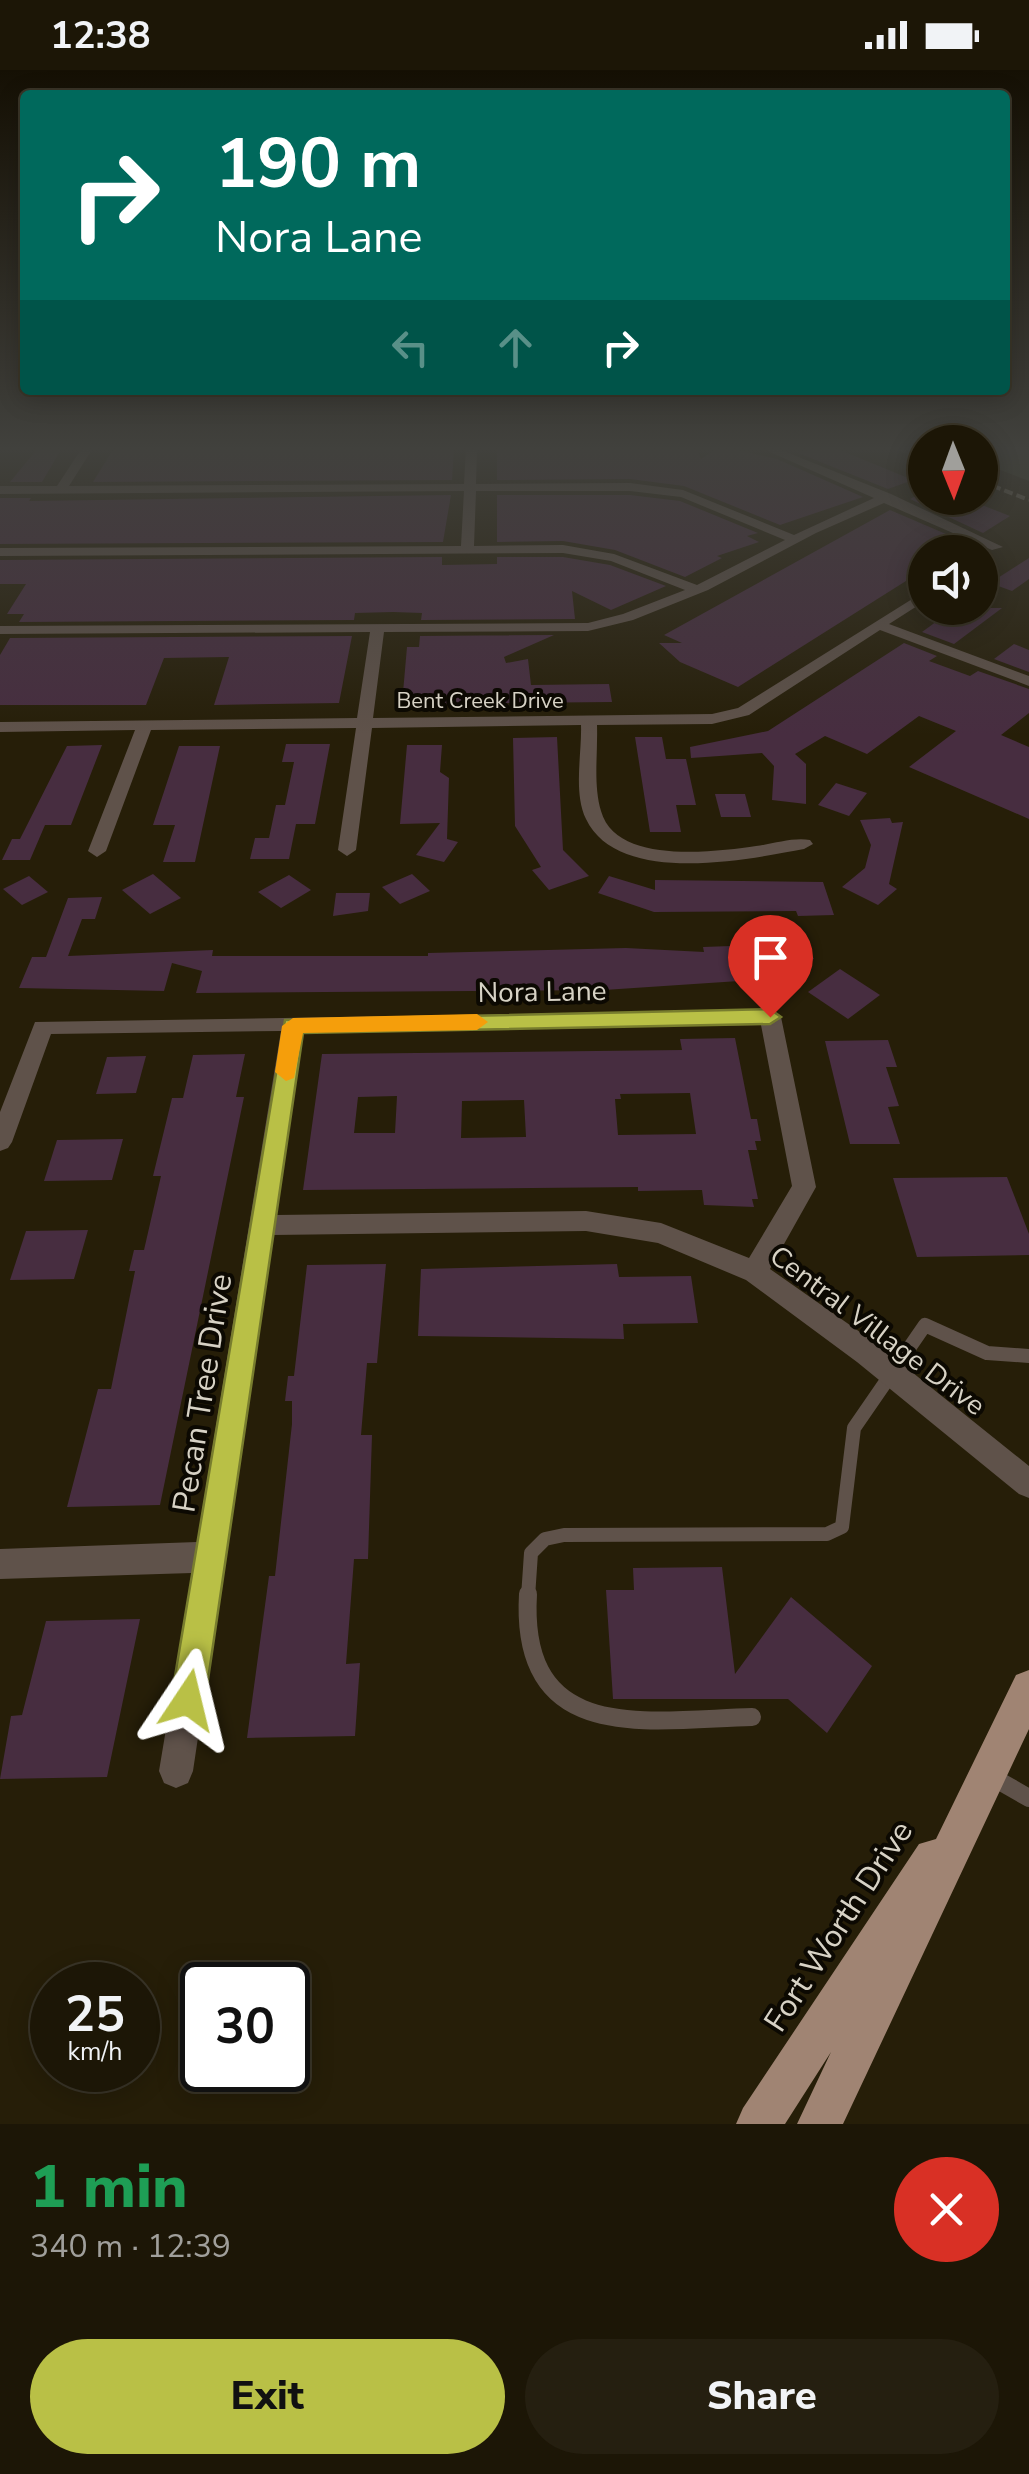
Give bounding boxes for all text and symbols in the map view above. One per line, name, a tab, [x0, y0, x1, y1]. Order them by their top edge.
text: 12:38	[50, 10, 151, 61]
text: 190 m	[215, 116, 421, 212]
icon: right	[50, 130, 180, 260]
text: Nora Lane	[215, 207, 422, 268]
icon: left	[383, 320, 438, 375]
icon: ahead	[488, 320, 543, 375]
icon: right	[593, 320, 648, 375]
north arrow	[908, 425, 998, 515]
map controls	[908, 425, 998, 625]
button: sound	[908, 535, 998, 625]
street label: Bent Creek Drive	[396, 686, 564, 716]
pin	[728, 915, 813, 1018]
icon: arrive	[743, 930, 798, 985]
street label: Nora Lane	[477, 972, 607, 1012]
street label: Central Village Drive	[762, 1237, 993, 1424]
street label: Pecan Tree Drive	[162, 1271, 243, 1515]
position arrow	[136, 1648, 240, 1752]
street label: Fort Worth Drive	[754, 1813, 923, 2040]
speed limit sign: 30	[180, 1962, 310, 2092]
text: 25	[65, 1980, 125, 2049]
text: km/h	[67, 2035, 123, 2069]
text: 1 min	[30, 2146, 188, 2228]
button: close	[894, 2157, 999, 2262]
text: 340 m · 12:39	[30, 2225, 231, 2268]
button: Exit	[30, 2339, 505, 2454]
button: Share	[525, 2339, 999, 2454]

